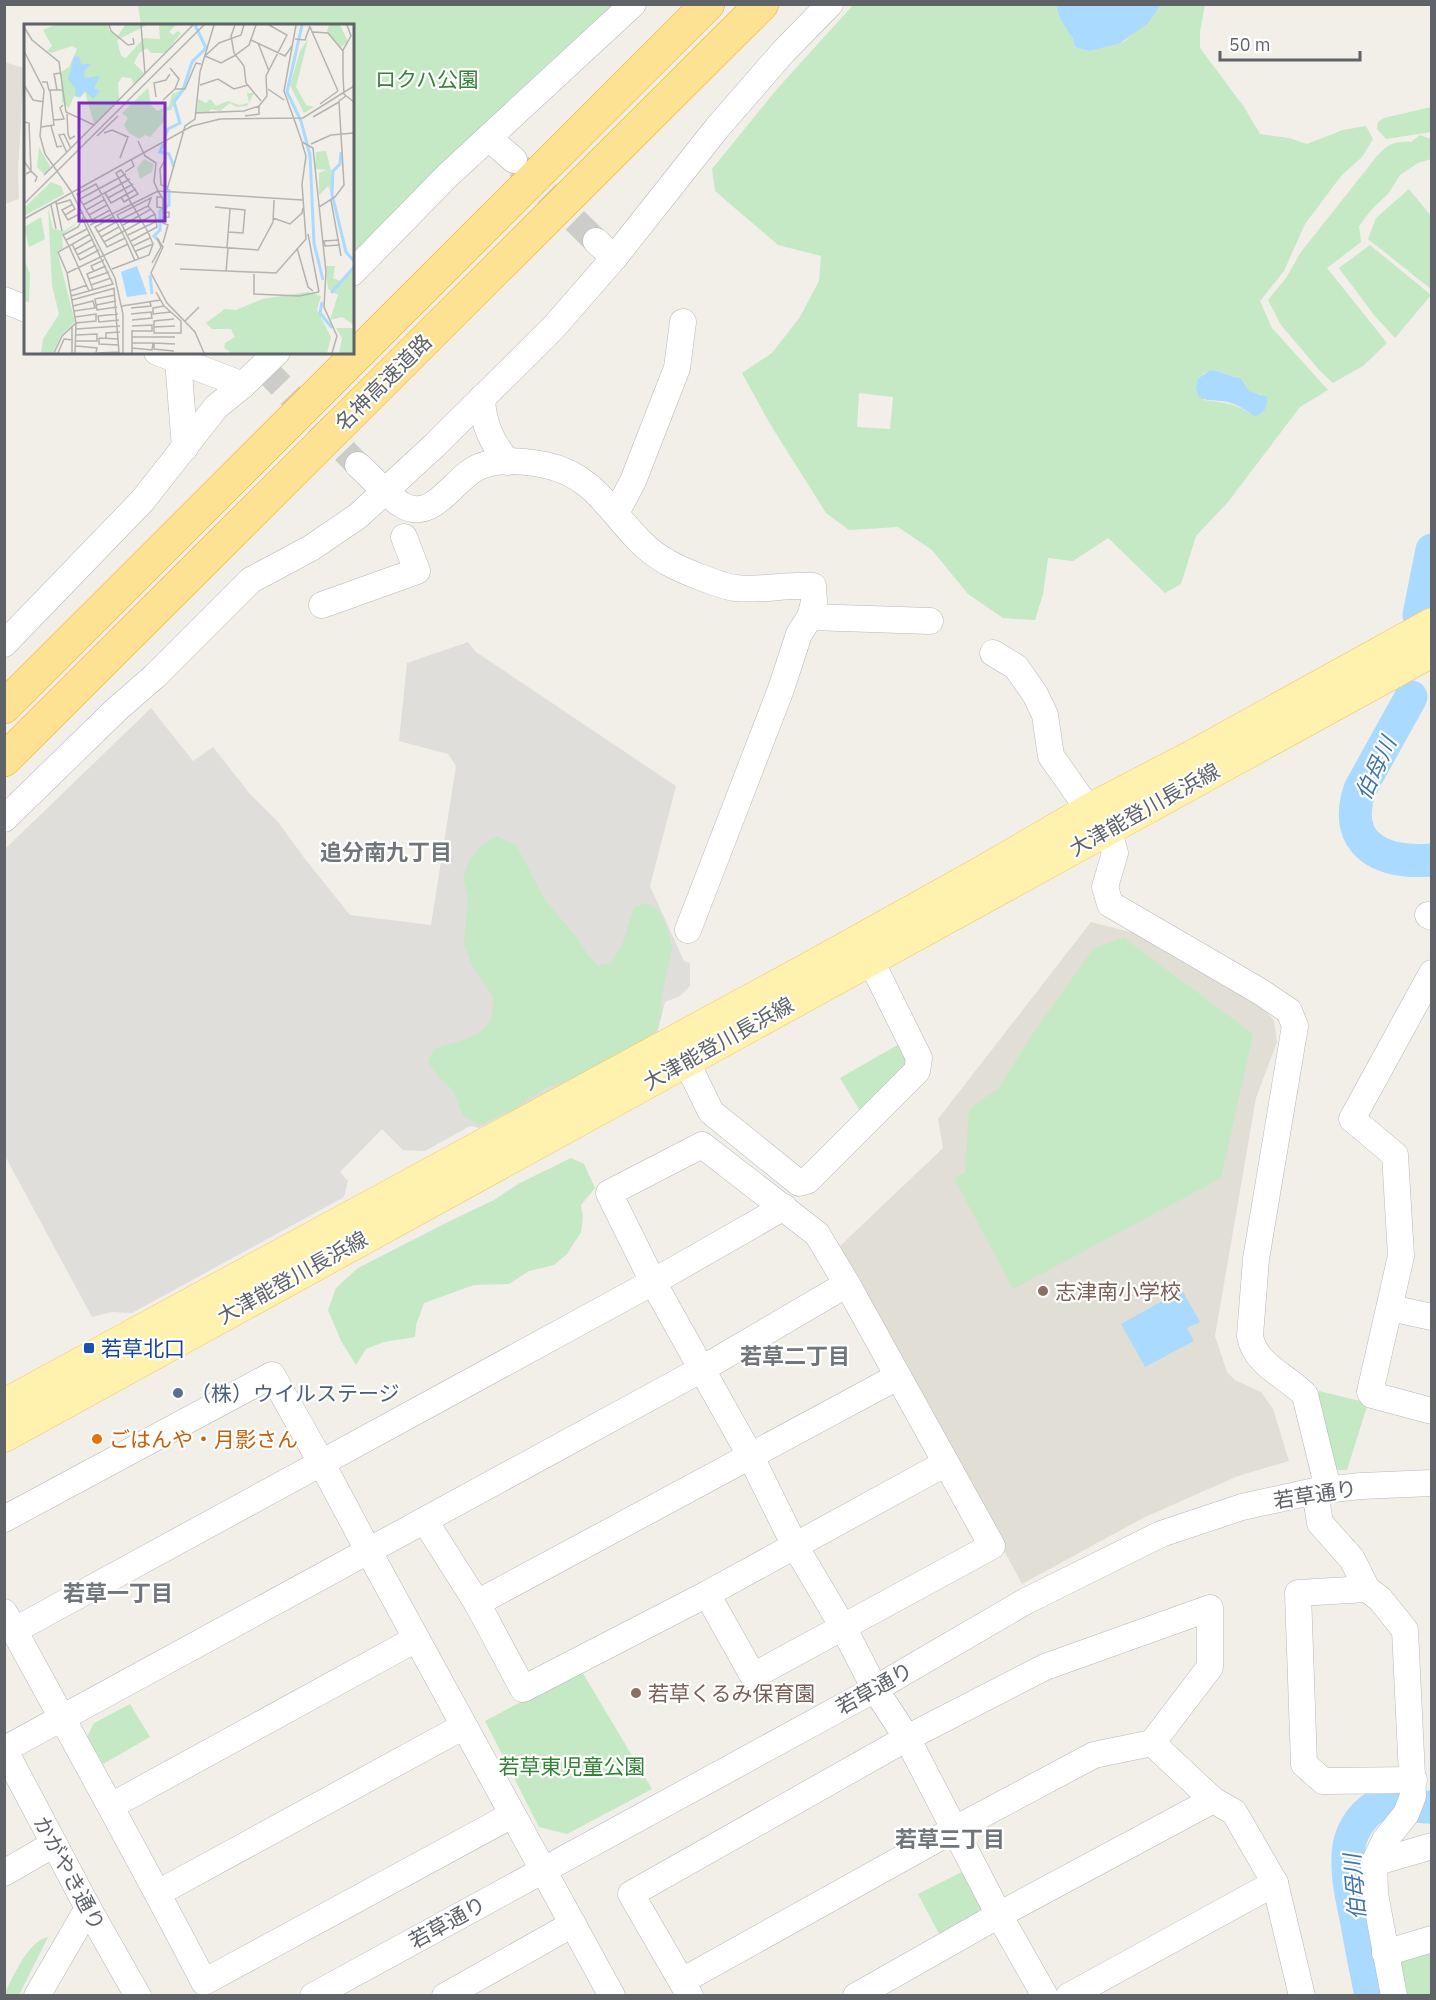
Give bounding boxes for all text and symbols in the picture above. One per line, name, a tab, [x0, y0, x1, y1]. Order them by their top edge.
inset map	[24, 24, 354, 354]
scale bar	[1220, 24, 1360, 62]
text: 50 m	[1229, 33, 1271, 56]
park label: ロクハ公園	[375, 65, 479, 93]
street label: 名神高速道路	[329, 328, 437, 436]
water label: 伯母川	[1348, 730, 1403, 804]
street label: 大津能登川長浜線	[1064, 756, 1224, 862]
district label: 追分南九丁目	[320, 837, 452, 866]
street label: 大津能登川長浜線	[638, 990, 798, 1096]
street label: 大津能登川長浜線	[212, 1224, 372, 1330]
place label: 志津南小学校	[1055, 1277, 1181, 1305]
marker: 志津南小学校	[1036, 1284, 1050, 1298]
place label: 若草北口	[101, 1334, 185, 1362]
marker: 若草北口	[82, 1341, 96, 1355]
district label: 若草二丁目	[740, 1341, 850, 1370]
place label: （株）ウイルステージ	[190, 1379, 400, 1407]
marker: （株）ウイルステージ	[171, 1386, 185, 1400]
place label: ごはんや・月影さん	[109, 1425, 298, 1453]
marker: ごはんや・月影さん	[90, 1432, 104, 1446]
street label: 若草通り	[1271, 1474, 1359, 1514]
district label: 若草一丁目	[63, 1578, 173, 1607]
street label: 若草通り	[830, 1655, 918, 1721]
place label: 若草くるみ保育園	[648, 1679, 816, 1707]
marker: 若草くるみ保育園	[629, 1686, 643, 1700]
park label: 若草東児童公園	[499, 1752, 646, 1780]
street label: かがやき通り	[28, 1811, 112, 1935]
district label: 若草三丁目	[895, 1824, 1005, 1853]
water label: 伯母川	[1337, 1851, 1371, 1921]
street label: 若草通り	[403, 1889, 491, 1955]

